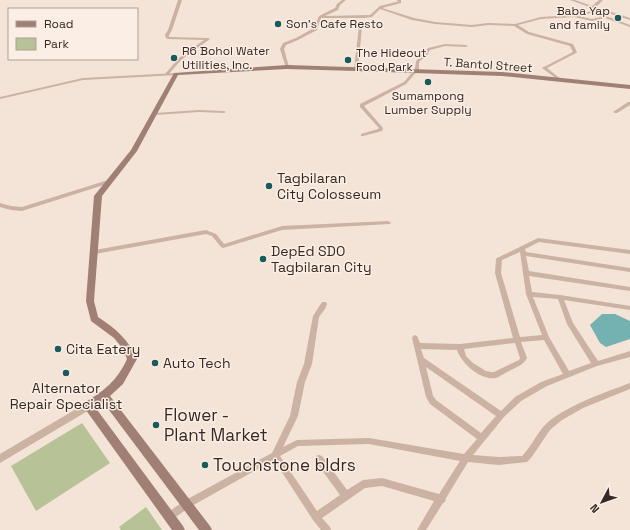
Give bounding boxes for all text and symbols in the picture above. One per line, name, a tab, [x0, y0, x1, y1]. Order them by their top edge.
place label: Baba Yap and family	[549, 3, 610, 33]
legend	[8, 8, 138, 60]
marker: Baba Yap and family	[613, 13, 623, 23]
text: Road	[44, 16, 73, 32]
place label: Son's Cafe Resto	[286, 16, 383, 32]
marker: Son's Cafe Resto	[273, 19, 283, 29]
text: Park	[44, 36, 69, 52]
place label: R6 Bohol Water Utilities, Inc.	[182, 43, 270, 73]
place label: The Hideout Food Park	[356, 45, 427, 75]
marker: R6 Bohol Water Utilities, Inc.	[169, 53, 179, 63]
street label: T. Bantol Street	[443, 54, 533, 76]
marker: The Hideout Food Park	[343, 55, 353, 65]
marker: Sumampong Lumber Supply	[423, 77, 433, 87]
place label: Sumampong Lumber Supply	[384, 88, 472, 118]
place label: Tagbilaran City Colosseum	[277, 169, 381, 203]
marker: Tagbilaran City Colosseum	[264, 181, 274, 191]
place label: DepEd SDO Tagbilaran City	[271, 242, 371, 276]
marker: DepEd SDO Tagbilaran City	[258, 254, 268, 264]
place label: Cita Eatery	[66, 340, 140, 358]
marker: Cita Eatery	[53, 344, 63, 354]
place label: Auto Tech	[163, 354, 231, 372]
marker: Auto Tech	[150, 358, 160, 368]
marker: Alternator Repair Specialist	[61, 368, 71, 378]
place label: Alternator Repair Specialist	[10, 379, 122, 413]
place label: Flower - Plant Market	[164, 404, 268, 446]
marker: Flower - Plant Market	[151, 420, 161, 430]
place label: Touchstone bldrs	[213, 454, 356, 476]
marker: Touchstone bldrs	[200, 460, 210, 470]
north arrow	[582, 482, 622, 522]
text: N	[587, 501, 602, 516]

